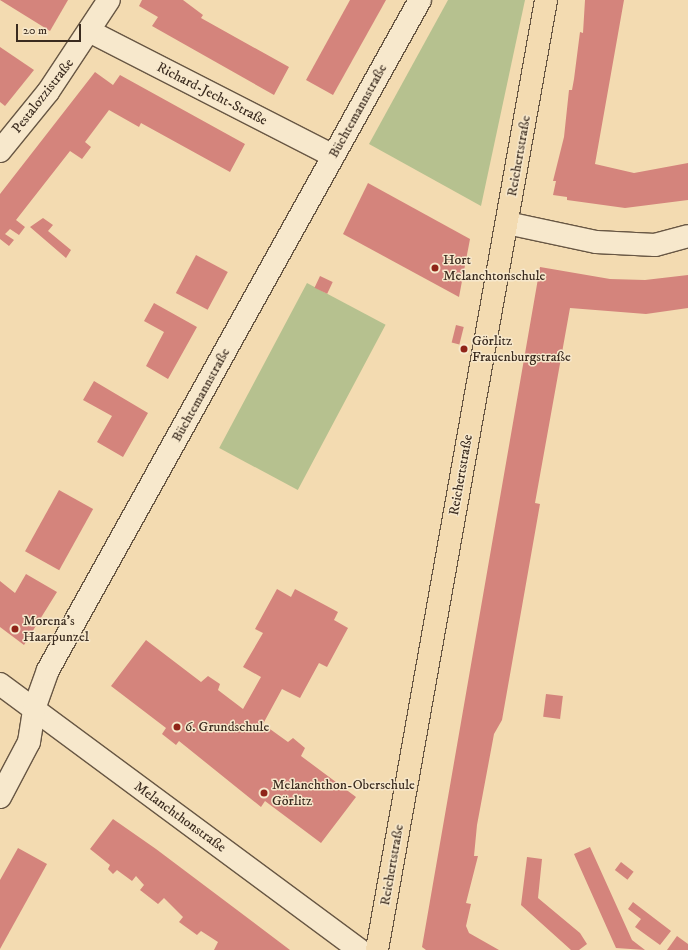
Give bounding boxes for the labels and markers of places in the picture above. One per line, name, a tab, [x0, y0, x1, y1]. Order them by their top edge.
place label: Hort Melanchtonschule	[443, 252, 545, 284]
marker: Hort Melanchtonschule	[430, 263, 440, 273]
place label: Görlitz Frauenburgstraße	[472, 333, 571, 366]
marker: Görlitz Frauenburgstraße	[459, 344, 469, 354]
place label: Morena's Haarpunzel	[23, 613, 89, 646]
marker: Morena's Haarpunzel	[10, 624, 20, 634]
place label: 6. Grundschule	[185, 719, 269, 735]
marker: 6. Grundschule	[172, 722, 182, 732]
place label: Melanchthon-Oberschule Görlitz	[272, 777, 415, 810]
marker: Melanchthon-Oberschule Görlitz	[259, 788, 269, 798]

